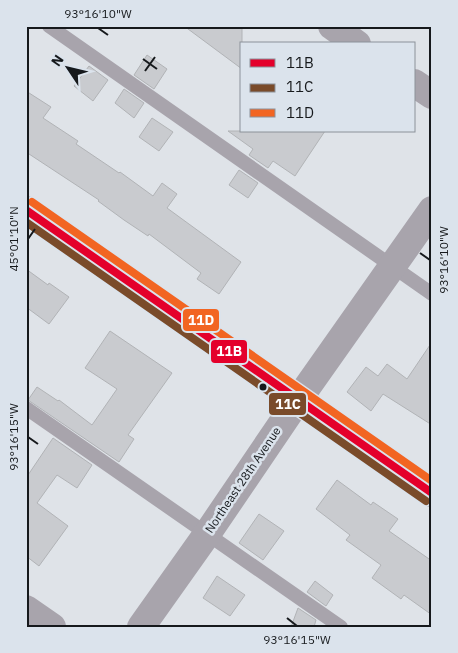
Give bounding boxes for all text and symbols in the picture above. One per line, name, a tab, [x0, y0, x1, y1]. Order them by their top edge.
text: 93°16'10"W	[64, 6, 132, 21]
north arrow	[42, 42, 92, 92]
legend	[240, 42, 416, 132]
text: N	[47, 51, 68, 70]
text: 11B	[286, 53, 314, 72]
text: 11C	[286, 77, 313, 96]
text: 11D	[286, 103, 314, 122]
text: 45°01'10"N	[6, 206, 21, 272]
text: 93°16'10"W	[436, 226, 451, 294]
line badge: 11D	[182, 308, 220, 332]
text: 11D	[188, 311, 215, 329]
line badge: 11B	[210, 339, 248, 364]
text: 11B	[216, 342, 242, 360]
unlabelled marker	[258, 382, 268, 392]
line badge: 11C	[268, 392, 307, 416]
text: 11C	[275, 395, 301, 413]
text: 93°16'15"W	[6, 403, 21, 471]
street label: Northeast 28th Avenue	[201, 423, 284, 536]
text: 93°16'15"W	[263, 632, 331, 647]

